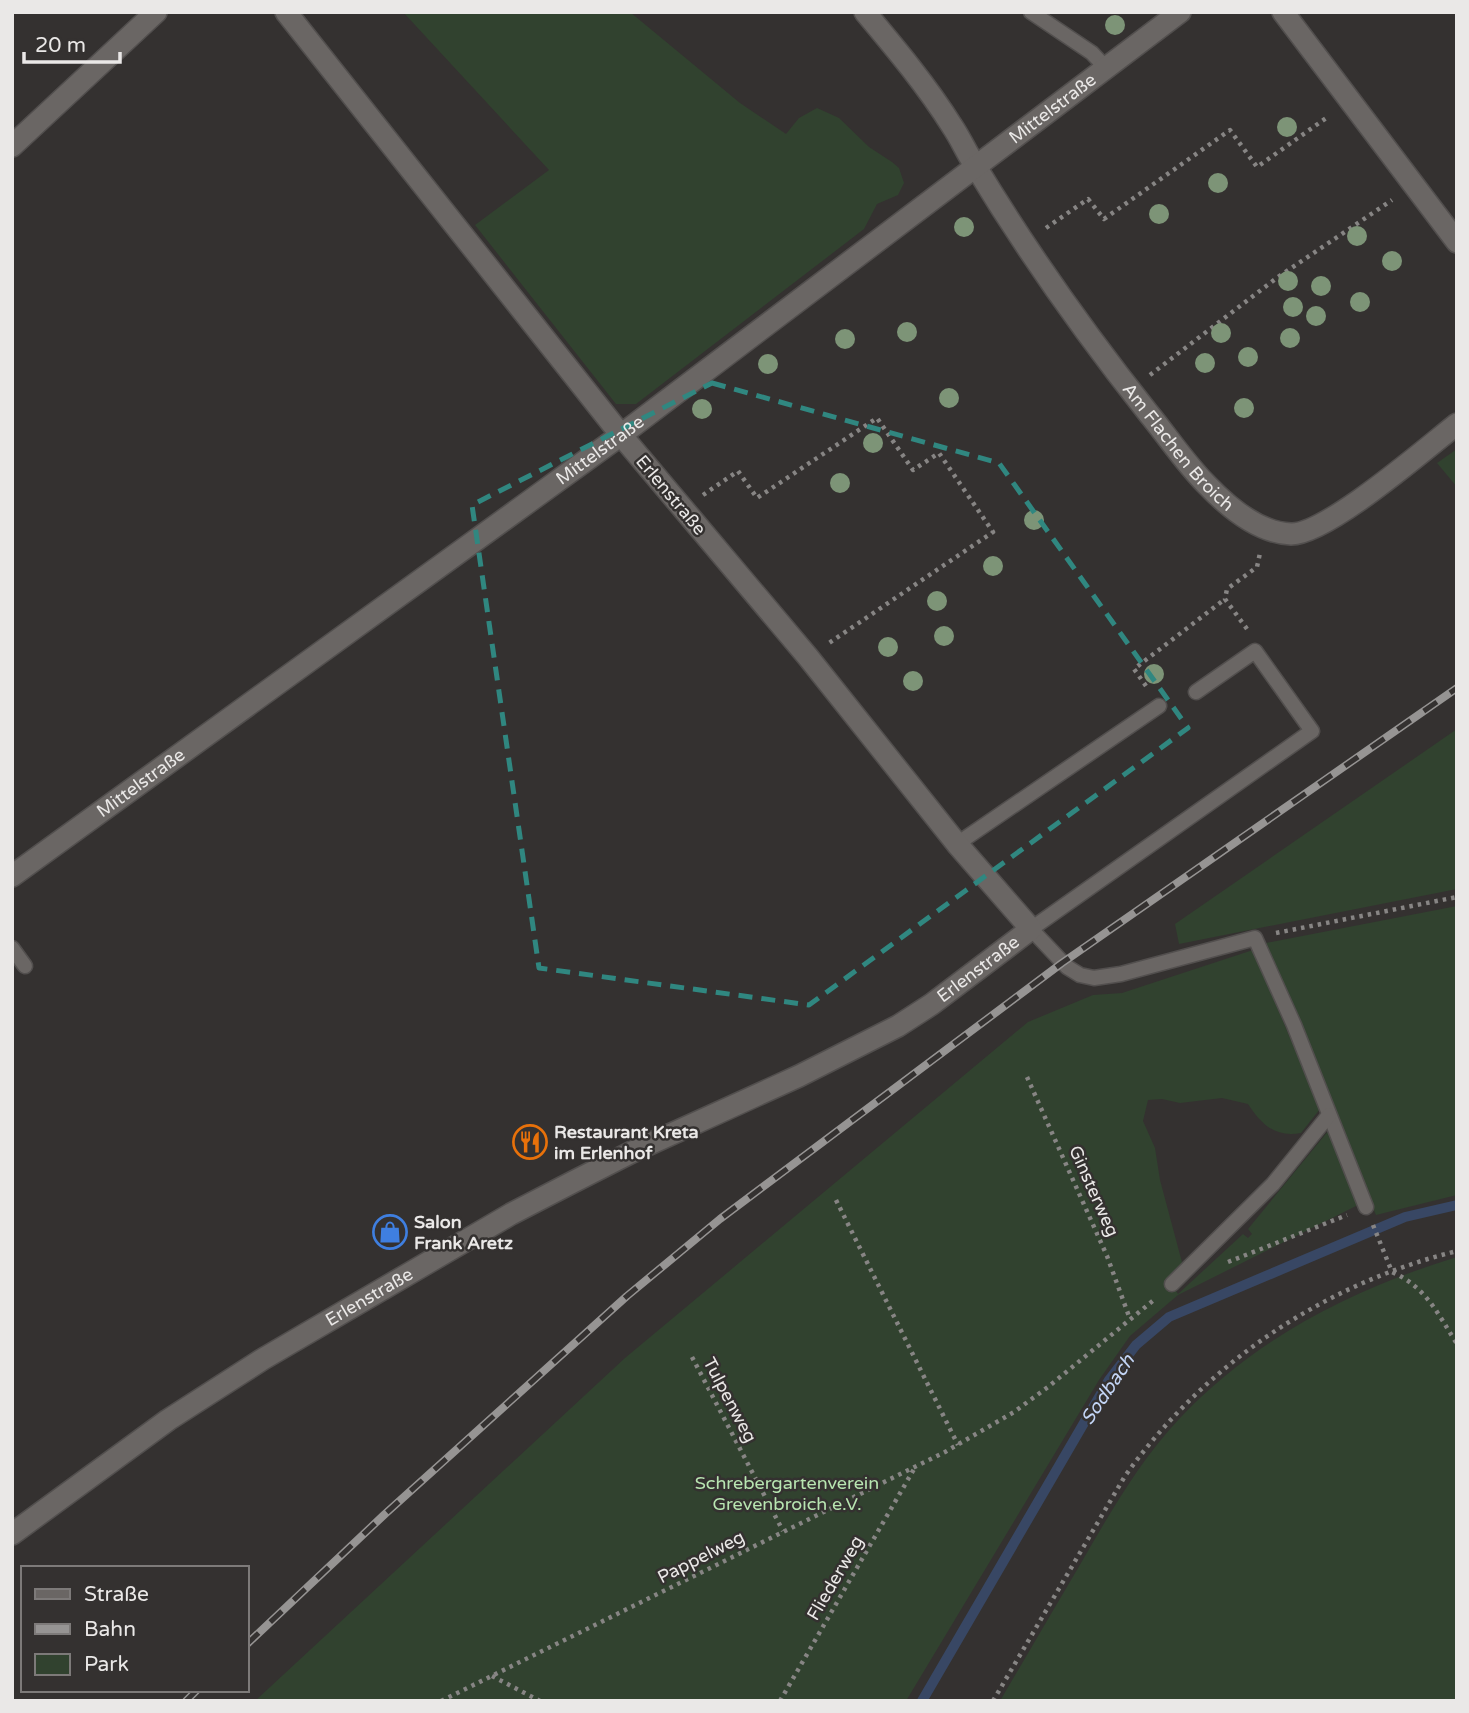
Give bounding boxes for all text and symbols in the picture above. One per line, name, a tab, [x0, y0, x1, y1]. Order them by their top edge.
scale bar	[24, 21, 121, 65]
text: 20 m	[35, 33, 86, 58]
street label: Mittelstraße	[1005, 68, 1100, 149]
street label: Am Flachen Broich	[1118, 379, 1238, 516]
street label: Mittelstraße	[552, 411, 648, 490]
street label: Erlenstraße	[631, 451, 711, 539]
street label: Mittelstraße	[92, 743, 189, 822]
street label: Erlenstraße	[933, 931, 1024, 1007]
place label: Restaurant Kreta im Erlenhof	[554, 1121, 699, 1164]
restaurant icon: Restaurant Kreta im Erlenhof	[511, 1123, 549, 1161]
street label: Ginsterweg	[1064, 1142, 1124, 1240]
place label: Salon Frank Aretz	[414, 1211, 513, 1254]
shop icon: Salon Frank Aretz	[371, 1213, 409, 1251]
street label: Erlenstraße	[321, 1263, 417, 1331]
water label: Sodbach	[1076, 1350, 1139, 1429]
street label: Tulpenweg	[698, 1354, 762, 1446]
park label: Schrebergartenverein Grevenbroich e.V.	[695, 1472, 879, 1515]
street label: Pappelweg	[654, 1526, 748, 1588]
street label: Fliederweg	[802, 1532, 868, 1624]
legend	[21, 1566, 248, 1692]
text: Straße	[84, 1582, 149, 1607]
text: Bahn	[84, 1617, 136, 1642]
text: Park	[84, 1652, 129, 1677]

